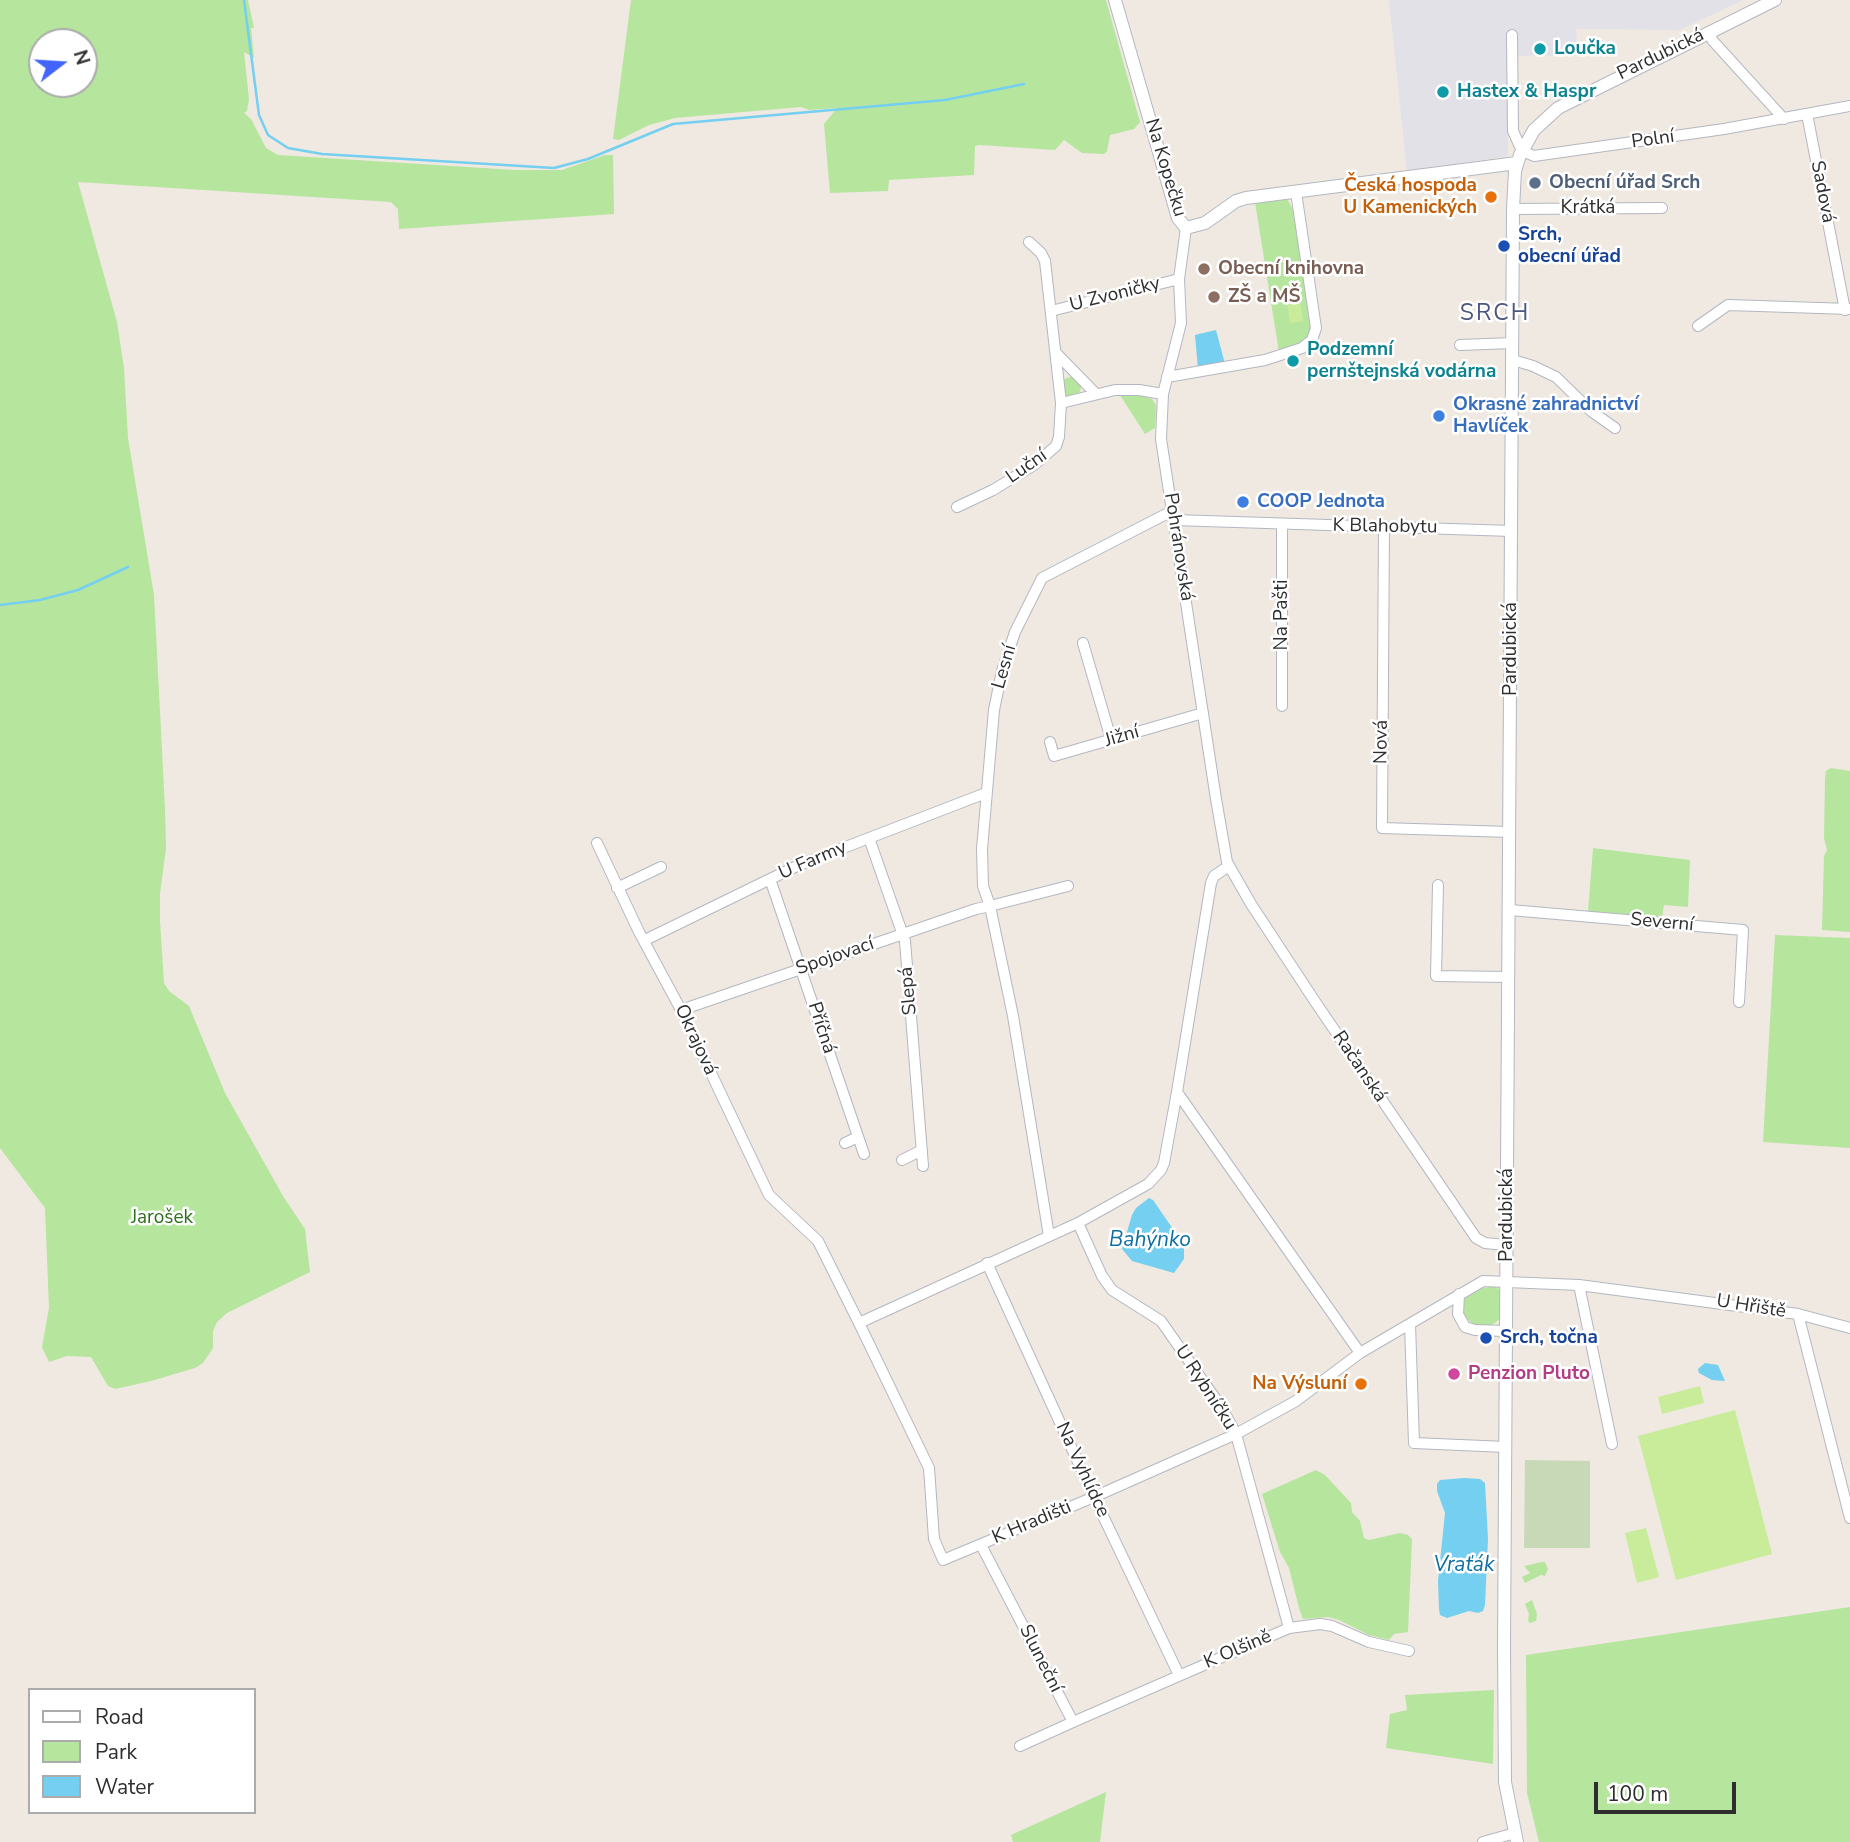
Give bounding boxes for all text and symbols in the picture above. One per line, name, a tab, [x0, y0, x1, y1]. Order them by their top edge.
street label: Pardubická	[1614, 24, 1708, 86]
north arrow	[28, 28, 98, 98]
place label: Loučka	[1554, 38, 1616, 60]
marker: Loučka	[1532, 41, 1548, 57]
text: N	[67, 47, 96, 68]
place label: Hastex & Haspr	[1457, 81, 1596, 103]
marker: Hastex & Haspr	[1435, 84, 1451, 100]
street label: Na Kopečku	[1139, 116, 1191, 220]
street label: Polní	[1630, 126, 1676, 154]
street label: Sadová	[1805, 159, 1839, 225]
place label: Obecní úřad Srch	[1549, 172, 1700, 194]
place label: Česká hospoda U Kamenických	[1343, 175, 1477, 219]
marker: Obecní úřad Srch	[1527, 175, 1543, 191]
marker: Česká hospoda U Kamenických	[1483, 189, 1499, 205]
street label: Krátká	[1561, 197, 1615, 219]
place label: Srch, obecní úřad	[1518, 224, 1621, 268]
marker: Srch, obecní úřad	[1496, 238, 1512, 254]
place label: Obecní knihovna	[1218, 258, 1364, 280]
marker: Obecní knihovna	[1196, 261, 1212, 277]
street label: U Zvoničky	[1067, 273, 1163, 317]
place label: ZŠ a MŠ	[1228, 286, 1300, 308]
marker: ZŠ a MŠ	[1206, 289, 1222, 305]
district label: SRCH	[1460, 300, 1530, 328]
place label: Podzemní pernštejnská vodárna	[1307, 339, 1496, 383]
marker: Podzemní pernštejnská vodárna	[1285, 353, 1301, 369]
place label: Okrasné zahradnictví Havlíček	[1453, 394, 1638, 438]
marker: Okrasné zahradnictví Havlíček	[1431, 408, 1447, 424]
street label: Luční	[1002, 445, 1052, 489]
street label: Pohránovská	[1158, 491, 1198, 603]
place label: COOP Jednota	[1257, 491, 1385, 513]
marker: COOP Jednota	[1235, 494, 1251, 510]
street label: K Blahobytu	[1332, 515, 1438, 539]
street label: Na Pašti	[1271, 580, 1293, 650]
street label: Pardubická	[1500, 602, 1522, 696]
street label: Lesní	[988, 642, 1022, 692]
street label: Nová	[1370, 720, 1394, 764]
street label: Jižní	[1102, 721, 1142, 753]
street label: U Farmy	[776, 837, 850, 885]
street label: Severní	[1629, 909, 1695, 937]
street label: Spojovací	[793, 933, 877, 981]
street label: Slepá	[896, 966, 922, 1016]
street label: Příčná	[802, 999, 840, 1057]
street label: Okrajová	[669, 1001, 721, 1079]
street label: Račanská	[1327, 1027, 1391, 1107]
street label: Pardubická	[1496, 1168, 1518, 1262]
park label: Jarošek	[131, 1207, 193, 1229]
water label: Bahýnko	[1109, 1228, 1191, 1254]
street label: U Hřiště	[1715, 1290, 1787, 1324]
place label: Srch, točna	[1500, 1327, 1598, 1349]
marker: Srch, točna	[1478, 1330, 1494, 1346]
street label: U Rybníčku	[1169, 1341, 1241, 1435]
place label: Penzion Pluto	[1468, 1363, 1590, 1385]
marker: Penzion Pluto	[1446, 1366, 1462, 1382]
place label: Na Výsluní	[1252, 1373, 1347, 1395]
marker: Na Výsluní	[1353, 1376, 1369, 1392]
street label: Na Vyhlídce	[1050, 1419, 1114, 1521]
street label: K Hradišti	[989, 1496, 1075, 1550]
water label: Vraťák	[1434, 1553, 1494, 1579]
street label: Sluneční	[1013, 1621, 1067, 1697]
street label: K Olšině	[1201, 1626, 1275, 1674]
legend	[28, 1688, 256, 1814]
text: Road	[95, 1703, 144, 1731]
text: Park	[95, 1738, 137, 1766]
scale bar	[1598, 1769, 1740, 1813]
text: Water	[95, 1773, 154, 1801]
text: 100 m	[1607, 1780, 1668, 1808]

